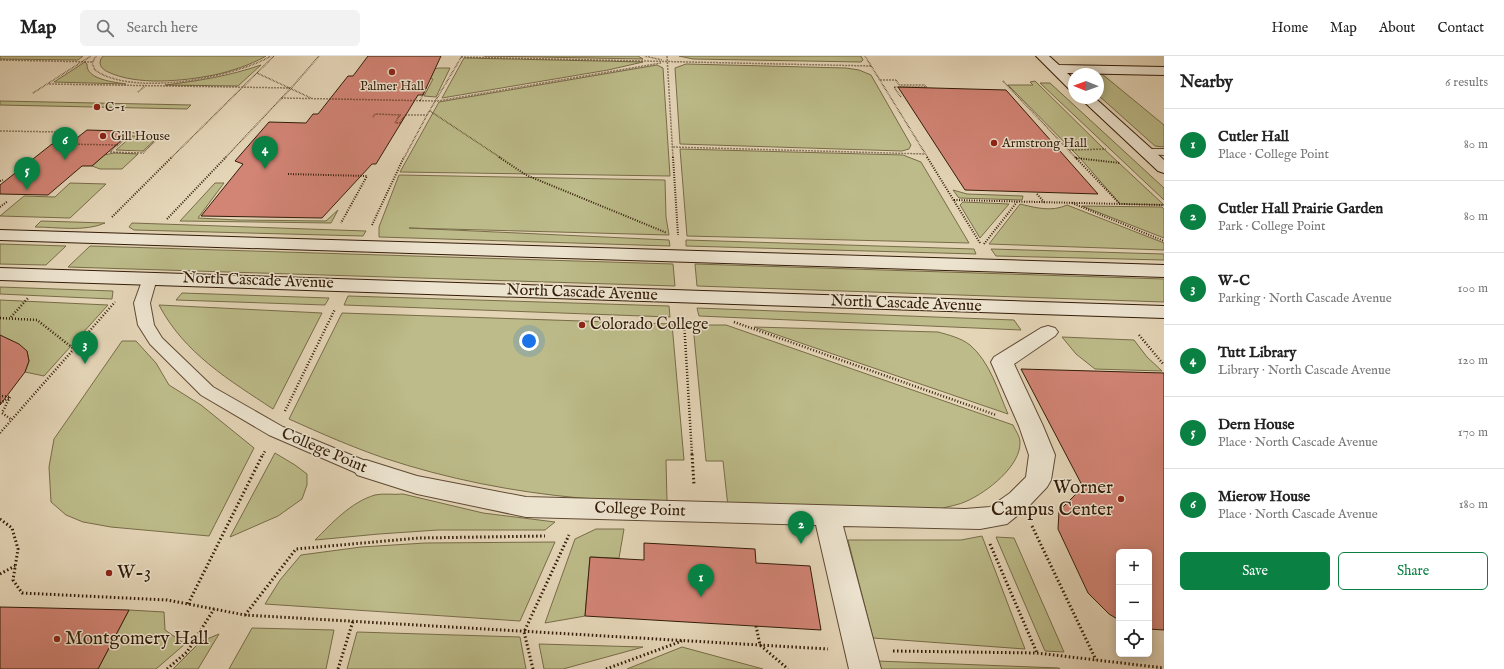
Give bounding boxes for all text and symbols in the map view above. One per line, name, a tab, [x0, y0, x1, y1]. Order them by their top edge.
search box	[80, 10, 360, 46]
text: Map	[20, 16, 56, 40]
icon: search	[94, 17, 116, 39]
text: Search here	[126, 18, 198, 37]
text: Home	[1272, 19, 1308, 37]
text: Map	[1330, 19, 1357, 37]
text: About	[1379, 19, 1415, 37]
text: Contact	[1437, 19, 1484, 37]
marker: Palmer Hall	[387, 67, 397, 77]
north arrow	[1068, 68, 1104, 104]
text: Nearby	[1180, 72, 1233, 93]
text: 6 results	[1445, 74, 1488, 91]
place label: Palmer Hall	[360, 78, 424, 95]
place label: C-1	[105, 99, 125, 116]
marker: C-1	[92, 102, 102, 112]
pin: 6	[52, 127, 78, 160]
text: Cutler Hall	[1218, 127, 1289, 146]
place label: Gill House	[111, 128, 170, 145]
marker: Gill House	[98, 131, 108, 141]
place label: Armstrong Hall	[1001, 135, 1088, 152]
pin: 4	[252, 136, 278, 169]
text: 1	[1191, 136, 1195, 153]
text: 80 m	[1464, 136, 1488, 153]
marker: Armstrong Hall	[989, 138, 999, 148]
text: Place · College Point	[1218, 146, 1329, 163]
pin: 5	[14, 157, 40, 190]
text: Cutler Hall Prairie Garden	[1218, 199, 1383, 218]
text: 2	[1190, 208, 1196, 225]
text: 80 m	[1464, 208, 1488, 225]
text: Park · College Point	[1218, 218, 1325, 235]
street label: North Cascade Avenue	[182, 268, 334, 294]
text: W-C	[1218, 271, 1250, 290]
street label: North Cascade Avenue	[506, 280, 658, 306]
text: 3	[1191, 280, 1195, 297]
text: 100 m	[1458, 280, 1488, 297]
text: Parking · North Cascade Avenue	[1218, 290, 1392, 307]
street label: North Cascade Avenue	[830, 291, 982, 317]
place label: Colorado College	[590, 315, 708, 335]
marker: Colorado College	[577, 320, 587, 330]
pin: 3	[72, 331, 98, 364]
your location	[519, 331, 539, 351]
text: Tutt Library	[1218, 343, 1296, 362]
text: 4	[1190, 352, 1196, 369]
text: 120 m	[1458, 352, 1488, 369]
text: Library · North Cascade Avenue	[1218, 362, 1391, 379]
text: Dern House	[1218, 415, 1294, 434]
street label: College Point	[278, 424, 370, 478]
text: 5	[1191, 424, 1195, 441]
text: 170 m	[1458, 424, 1488, 441]
text: Place · North Cascade Avenue	[1218, 434, 1378, 451]
place label: Worner Campus Center	[991, 476, 1113, 522]
text: Mierow House	[1218, 487, 1310, 506]
marker: Worner Campus Center	[1116, 494, 1126, 504]
text: 6	[1190, 496, 1196, 513]
text: 180 m	[1459, 496, 1488, 513]
street label: College Point	[594, 498, 686, 522]
text: Place · North Cascade Avenue	[1218, 506, 1378, 523]
pin: 2	[788, 511, 814, 544]
map controls	[1116, 549, 1152, 657]
button: +	[1116, 549, 1152, 585]
button: Save	[1180, 552, 1330, 590]
button: Share	[1338, 552, 1488, 590]
place label: W-3	[117, 561, 151, 585]
pin: 1	[688, 564, 714, 597]
marker: W-3	[104, 568, 114, 578]
button: −	[1116, 585, 1152, 621]
button: locate	[1116, 621, 1152, 657]
place label: Montgomery Hall	[65, 627, 209, 651]
marker: Montgomery Hall	[52, 634, 62, 644]

